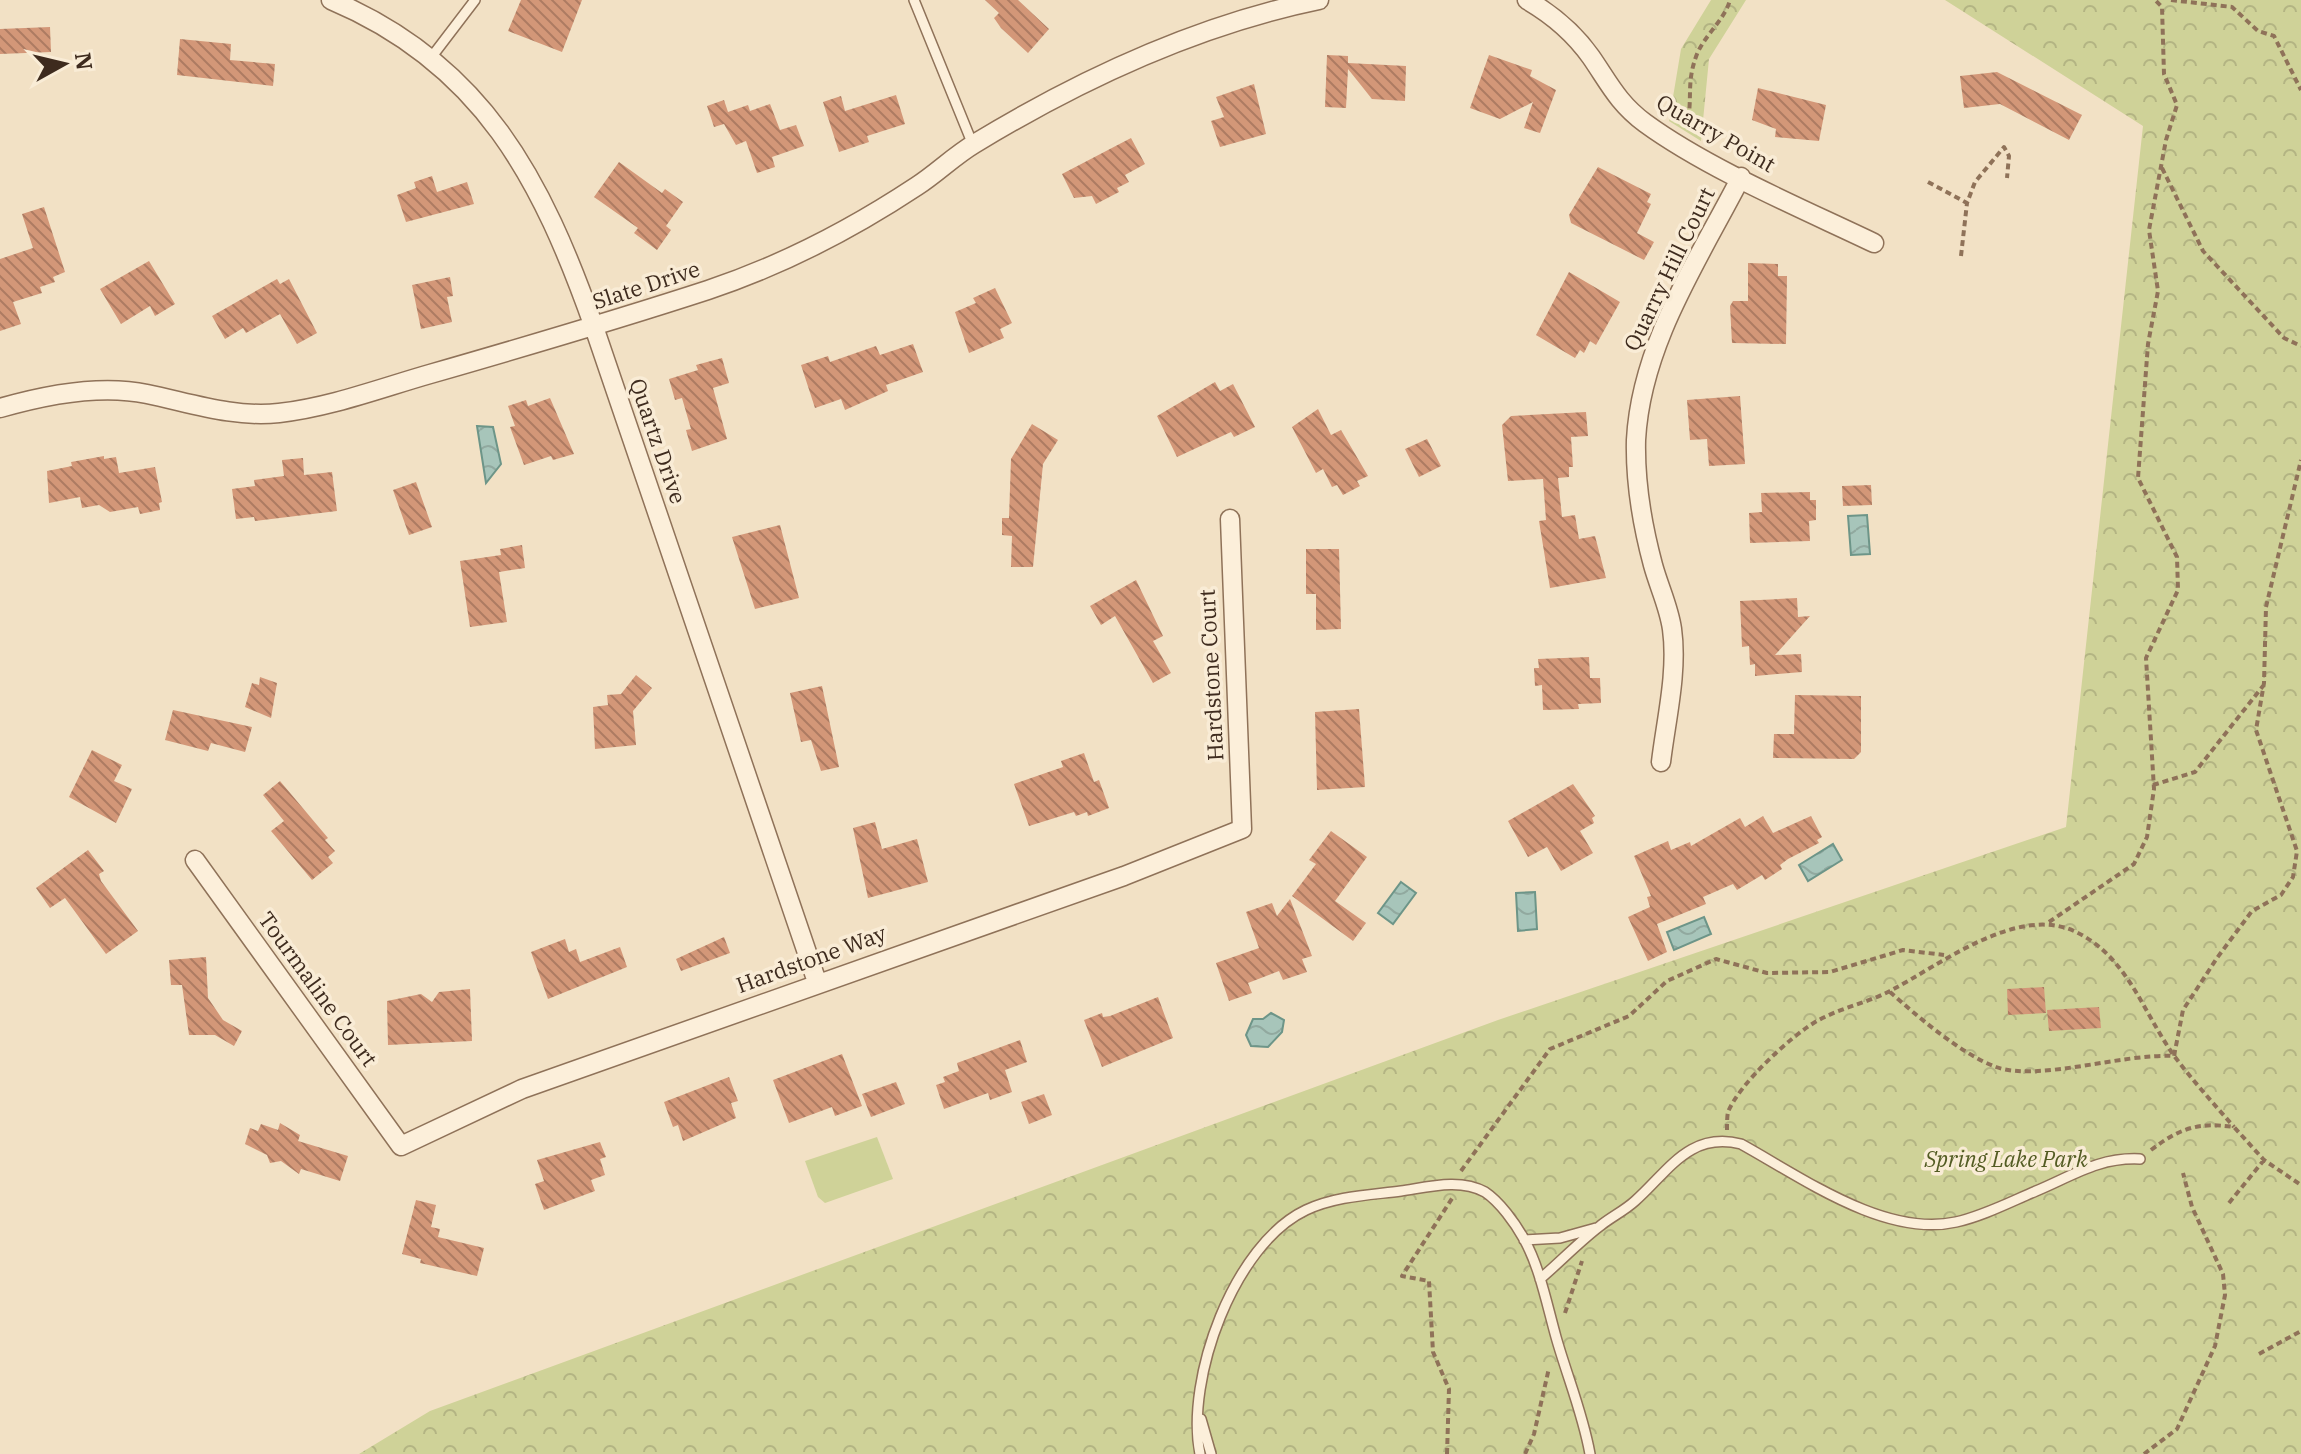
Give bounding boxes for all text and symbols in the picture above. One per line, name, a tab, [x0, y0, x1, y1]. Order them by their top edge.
north arrow	[24, 24, 104, 104]
text: N	[69, 51, 100, 72]
street label: Quarry Point	[1651, 87, 1781, 178]
street label: Quarry Hill Court	[1616, 182, 1721, 355]
street label: Slate Drive	[588, 254, 703, 316]
street label: Quartz Drive	[623, 374, 693, 507]
street label: Hardstone Court	[1192, 588, 1229, 762]
street label: Tourmaline Court	[252, 906, 384, 1072]
street label: Hardstone Way	[732, 918, 890, 999]
park label: Spring Lake Park	[1923, 1144, 2088, 1173]

